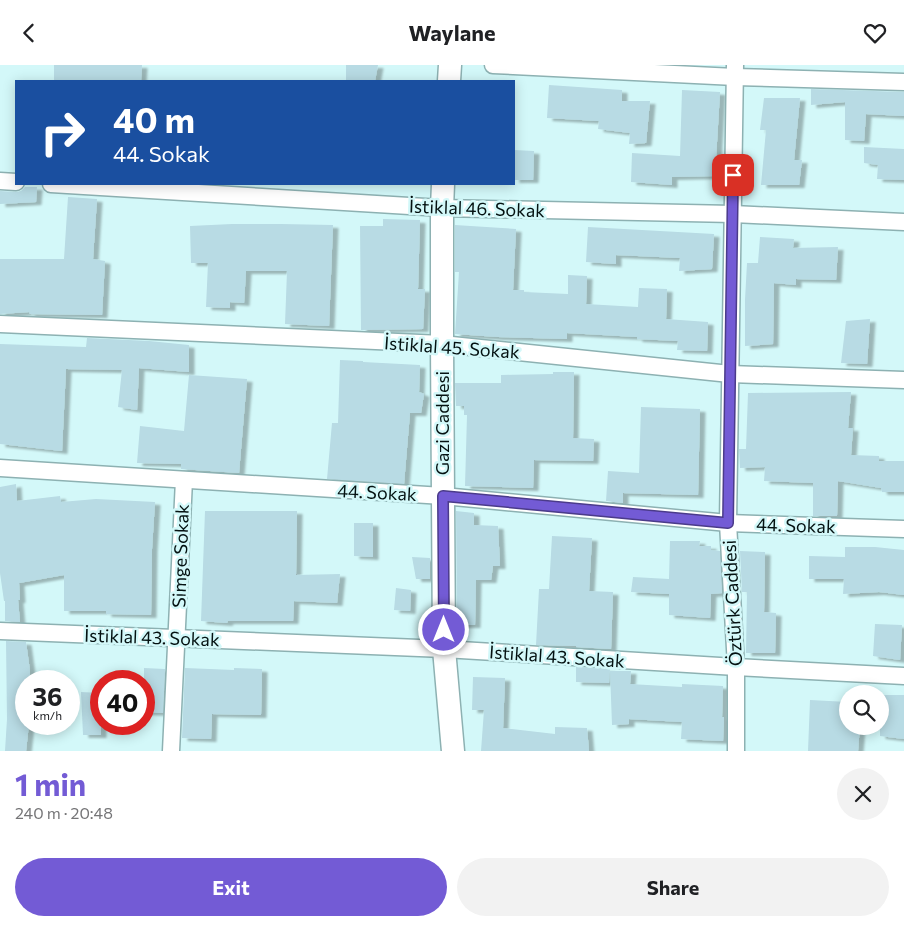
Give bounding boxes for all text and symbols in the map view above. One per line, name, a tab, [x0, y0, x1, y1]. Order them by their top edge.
icon: back	[15, 19, 43, 47]
text: Waylane	[408, 19, 496, 46]
icon: heart	[861, 19, 889, 47]
text: 40 m	[113, 97, 195, 140]
icon: right	[30, 100, 95, 165]
text: 44. Sokak	[113, 140, 210, 167]
pin	[712, 154, 754, 196]
icon: arrive	[719, 161, 747, 189]
street label: İstiklal 46. Sokak	[409, 195, 546, 221]
street label: İstiklal 45. Sokak	[384, 331, 521, 363]
street label: Gazi Caddesi	[431, 371, 453, 475]
street label: 44. Sokak	[337, 479, 417, 505]
street label: Simge Sokak	[167, 504, 193, 608]
street label: 44. Sokak	[756, 513, 836, 537]
street label: Öztürk Caddesi	[718, 539, 746, 667]
position arrow	[417, 603, 469, 655]
street label: İstiklal 43. Sokak	[84, 624, 220, 650]
street label: İstiklal 43. Sokak	[489, 640, 626, 672]
speed limit sign: 40	[90, 670, 155, 735]
text: 36	[33, 681, 63, 711]
map controls	[839, 685, 889, 735]
button: search	[839, 685, 889, 735]
text: km/h	[33, 708, 62, 722]
text: 1 min	[15, 765, 86, 802]
button: close	[837, 768, 889, 820]
text: 240 m · 20:48	[15, 803, 113, 822]
button: Exit	[15, 858, 447, 916]
button: Share	[457, 858, 889, 916]

